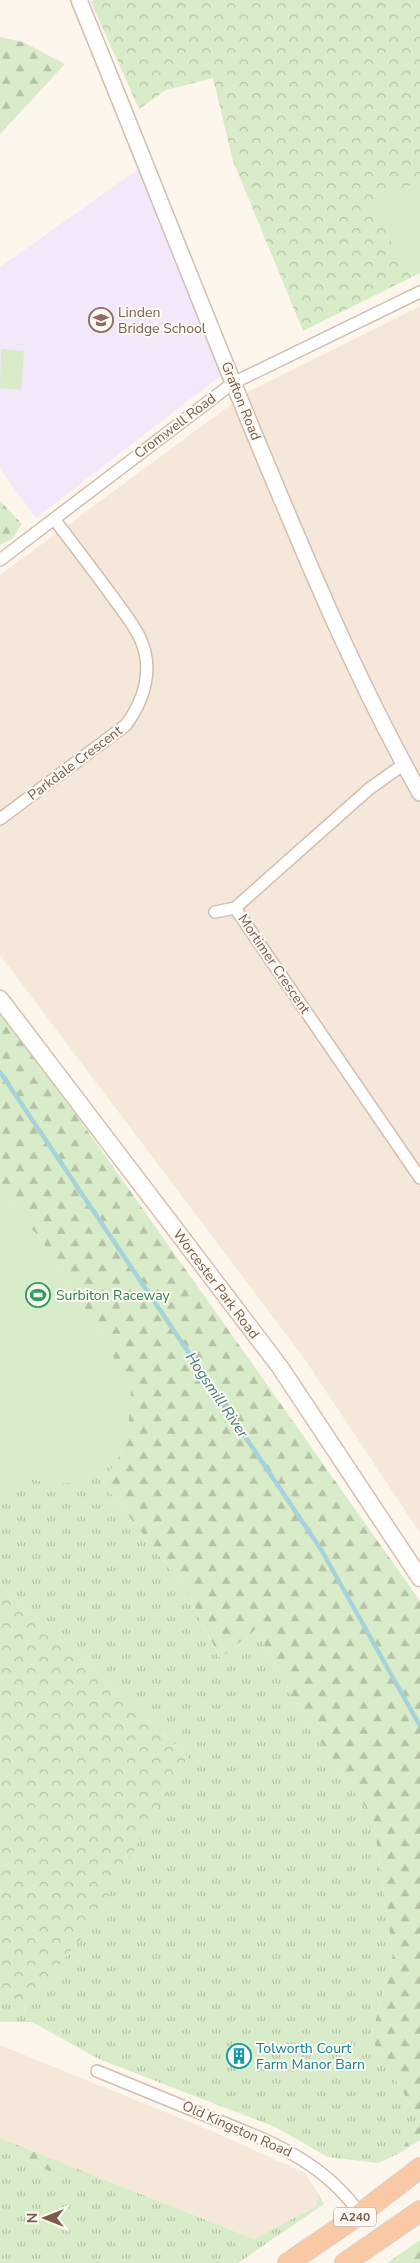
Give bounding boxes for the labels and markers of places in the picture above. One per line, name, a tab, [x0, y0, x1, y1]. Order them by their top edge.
place label: Linden Bridge School	[118, 303, 207, 338]
school or university icon: Linden Bridge School	[88, 307, 114, 333]
sports icon: Surbiton Raceway	[25, 1282, 51, 1308]
place label: Surbiton Raceway	[56, 1286, 170, 1305]
place label: Tolworth Court Farm Manor Barn	[256, 2039, 365, 2074]
building icon: Tolworth Court Farm Manor Barn	[226, 2043, 252, 2069]

